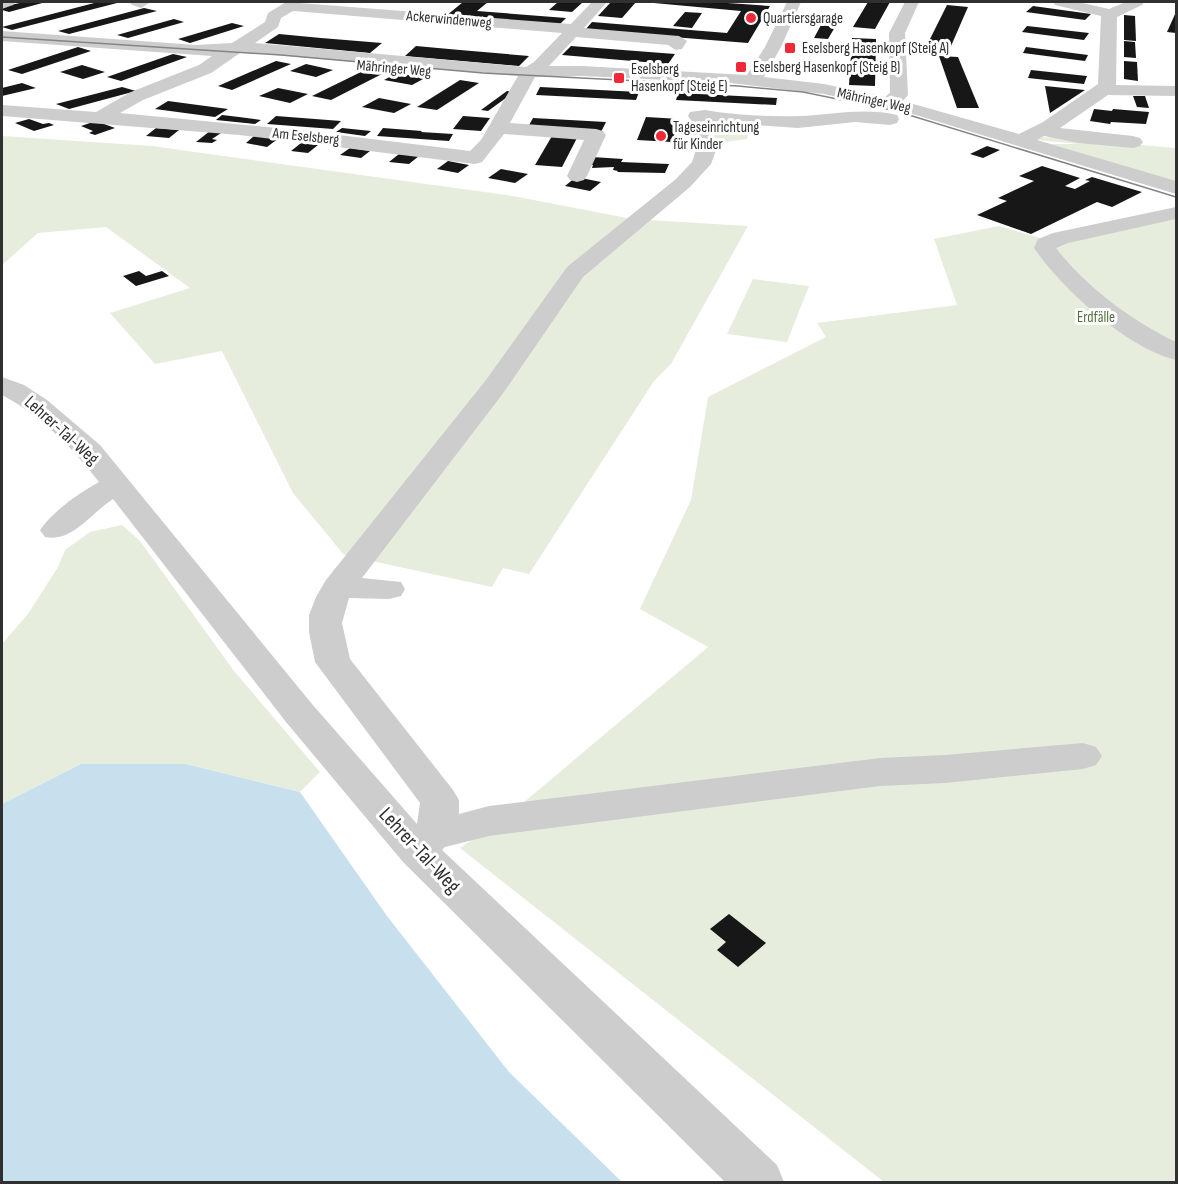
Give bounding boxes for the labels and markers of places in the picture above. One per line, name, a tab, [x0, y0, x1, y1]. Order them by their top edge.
place label: Quartiersgarage	[763, 9, 843, 28]
marker: Quartiersgarage	[744, 11, 758, 25]
place label: Eselsberg Hasenkopf (Steig A)	[802, 39, 949, 58]
marker: Eselsberg Hasenkopf (Steig A)	[783, 41, 797, 55]
place label: Eselsberg Hasenkopf (Steig B)	[753, 58, 900, 77]
place label: Eselsberg Hasenkopf (Steig E)	[631, 60, 728, 96]
marker: Eselsberg Hasenkopf (Steig B)	[734, 60, 748, 74]
marker: Eselsberg Hasenkopf (Steig E)	[612, 71, 626, 85]
place label: Tageseinrichtung für Kinder	[673, 118, 759, 154]
marker: Tageseinrichtung für Kinder	[654, 129, 668, 143]

